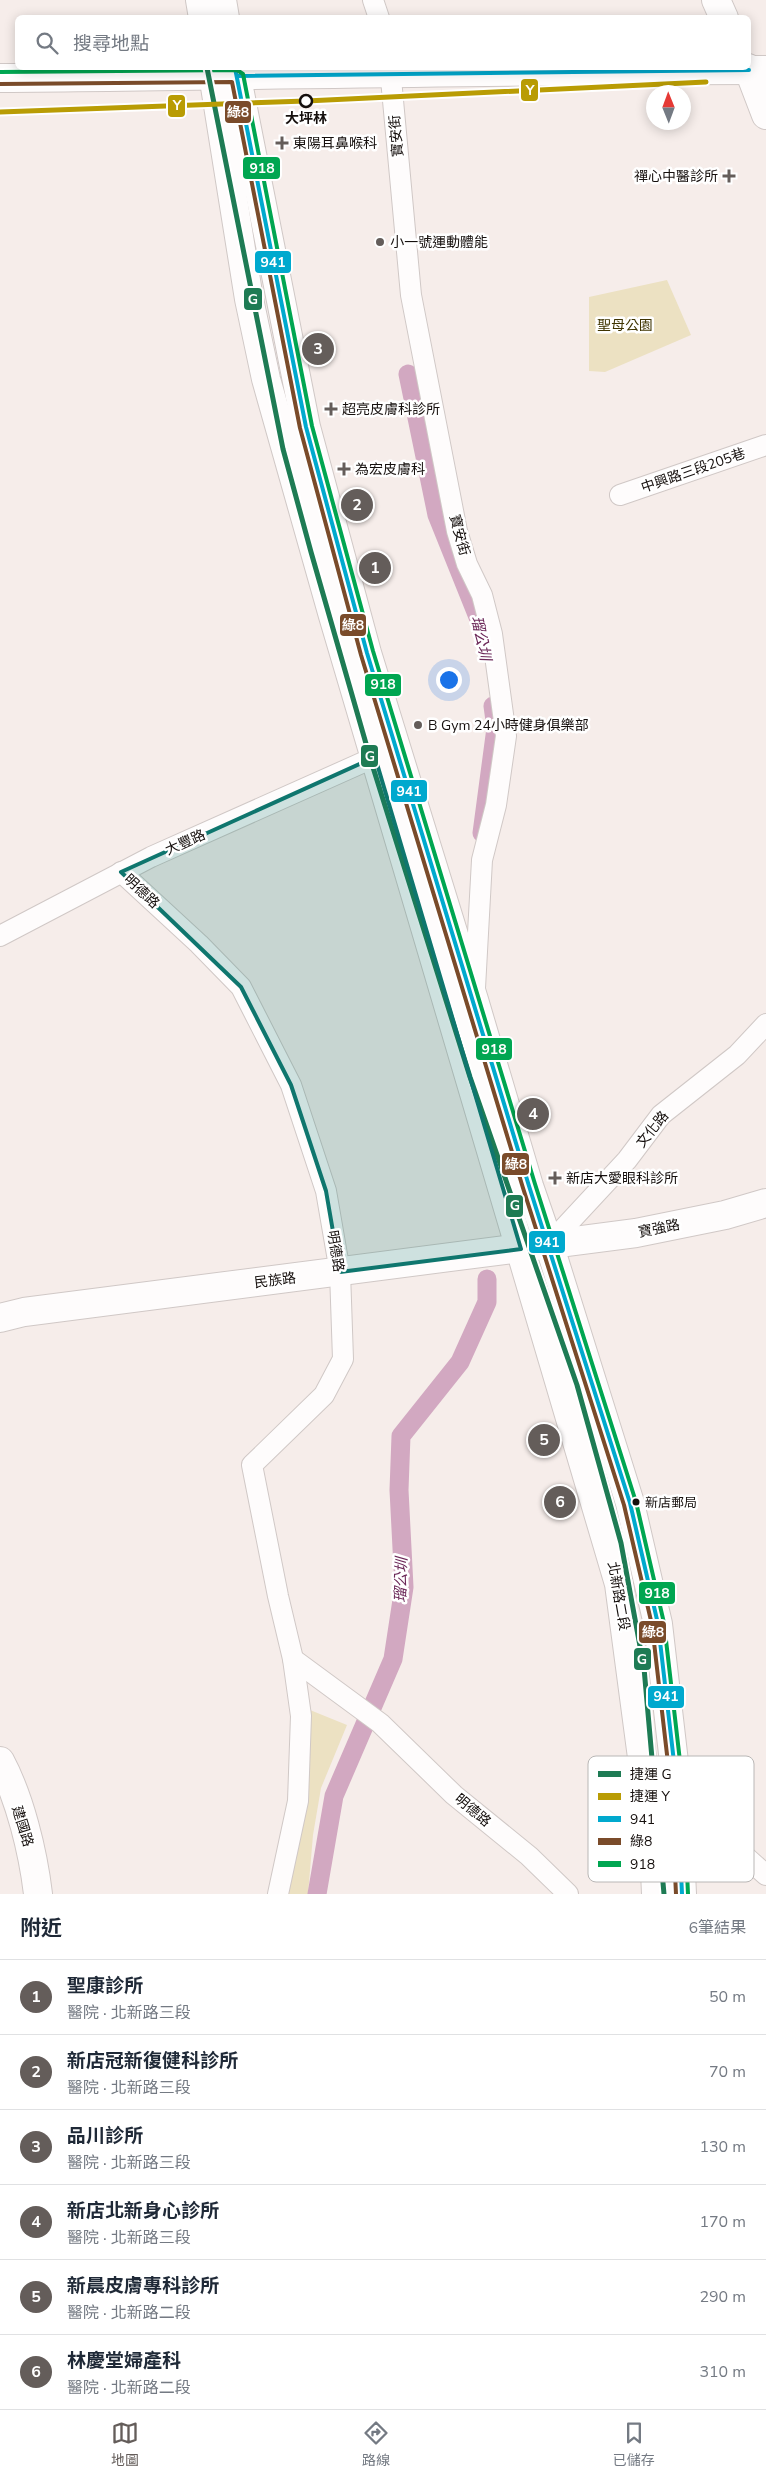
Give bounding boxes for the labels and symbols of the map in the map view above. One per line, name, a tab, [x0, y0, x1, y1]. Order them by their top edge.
line badge: Y	[520, 78, 539, 102]
text: Y	[525, 81, 535, 100]
north arrow	[646, 85, 691, 130]
line badge: Y	[167, 94, 186, 118]
marker: 大坪林	[299, 94, 313, 108]
text: Y	[172, 96, 182, 115]
line badge: 綠8	[224, 100, 252, 124]
text: 綠8	[227, 103, 249, 122]
place label: 大坪林	[285, 109, 327, 128]
street label: 寶安街	[385, 114, 408, 158]
place label: 東陽耳鼻喉科	[293, 134, 377, 153]
marker: 東陽耳鼻喉科	[275, 136, 289, 150]
line badge: 918	[242, 156, 281, 180]
text: 918	[249, 159, 275, 178]
place label: 禪心中醫診所	[634, 167, 718, 186]
marker: 禪心中醫診所	[722, 169, 736, 183]
place label: 小一號運動體能	[390, 233, 488, 252]
marker: 小一號運動體能	[374, 236, 386, 248]
line badge: 941	[254, 250, 292, 274]
text: 941	[260, 253, 286, 272]
line badge: G	[243, 287, 263, 311]
text: G	[248, 290, 258, 309]
park label: 聖母公園	[597, 316, 653, 335]
pin: 3	[302, 330, 334, 368]
place label: 超亮皮膚科診所	[342, 400, 440, 419]
marker: 超亮皮膚科診所	[324, 402, 338, 416]
street label: 中興路三段205巷	[638, 444, 748, 497]
place label: 為宏皮膚科	[355, 460, 425, 479]
marker: 為宏皮膚科	[337, 462, 351, 476]
pin: 2	[341, 486, 373, 524]
street label: 寶安街	[445, 512, 474, 558]
pin: 1	[359, 549, 391, 587]
line badge: 綠8	[339, 613, 367, 637]
water label: 瑠公圳	[467, 614, 496, 664]
text: 綠8	[342, 616, 364, 635]
your location	[436, 667, 462, 693]
line badge: 918	[364, 673, 402, 697]
text: 918	[370, 675, 396, 694]
place label: B Gym 24小時健身俱樂部	[428, 716, 589, 735]
marker: B Gym 24小時健身俱樂部	[412, 719, 424, 731]
line badge: G	[360, 744, 379, 768]
text: G	[365, 747, 375, 766]
line badge: 941	[390, 779, 428, 803]
text: 941	[396, 782, 422, 801]
street label: 大豐路	[162, 825, 208, 860]
street label: 明德路	[120, 870, 163, 913]
line badge: 918	[475, 1037, 513, 1061]
text: 918	[481, 1040, 507, 1059]
pin: 4	[517, 1095, 549, 1133]
street label: 文化路	[632, 1107, 673, 1152]
line badge: 綠8	[501, 1152, 530, 1176]
text: 綠8	[505, 1155, 527, 1174]
place label: 新店大愛眼科診所	[566, 1169, 678, 1188]
marker: 新店大愛眼科診所	[548, 1171, 562, 1185]
line badge: G	[505, 1194, 524, 1218]
text: G	[510, 1196, 520, 1215]
street label: 寶強路	[637, 1215, 682, 1242]
street label: 明德路	[323, 1229, 348, 1273]
line badge: 941	[528, 1230, 566, 1254]
text: 941	[534, 1233, 560, 1252]
street label: 民族路	[253, 1269, 297, 1292]
pin: 5	[528, 1421, 560, 1459]
pin: 6	[544, 1483, 576, 1521]
place label: 新店郵局	[645, 1494, 697, 1512]
marker: 新店郵局	[631, 1497, 641, 1507]
water label: 瑠公圳	[390, 1555, 412, 1603]
street label: 北新路二段	[603, 1560, 634, 1632]
line badge: 918	[638, 1581, 676, 1605]
text: 918	[644, 1584, 670, 1603]
line badge: 綠8	[638, 1620, 667, 1644]
text: 綠8	[642, 1623, 664, 1642]
line badge: G	[633, 1647, 652, 1671]
text: G	[637, 1650, 647, 1669]
line badge: 941	[647, 1685, 685, 1709]
text: 941	[653, 1687, 679, 1706]
legend	[588, 1756, 754, 1882]
text: 捷運 G	[630, 1765, 672, 1784]
text: 捷運 Y	[630, 1787, 671, 1806]
street label: 明德路	[450, 1790, 495, 1831]
street label: 建國路	[7, 1803, 38, 1849]
text: 941	[630, 1810, 655, 1829]
text: 綠8	[630, 1832, 652, 1851]
text: 918	[630, 1855, 655, 1874]

